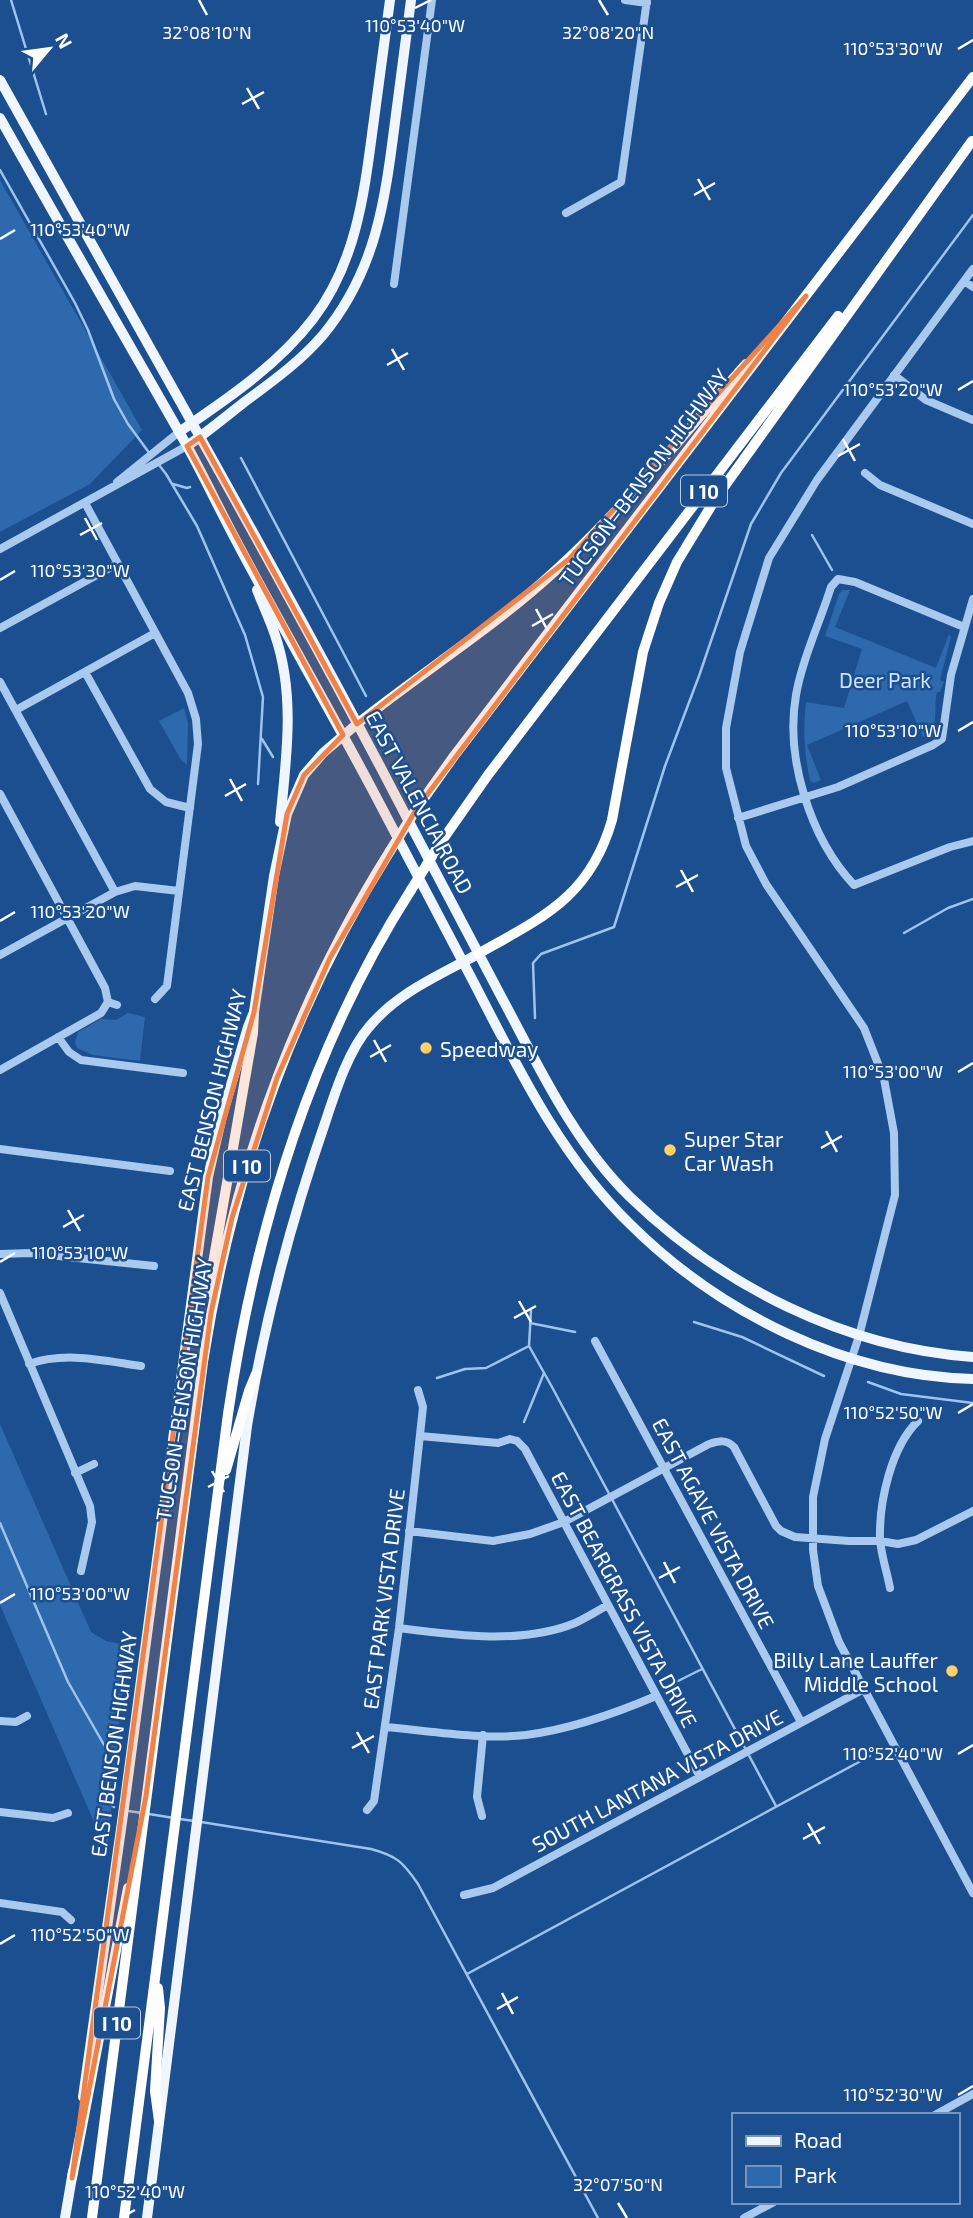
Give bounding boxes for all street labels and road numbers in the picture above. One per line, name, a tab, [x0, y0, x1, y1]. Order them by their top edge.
street label: TUCSON–BENSON HIGHWAY	[553, 363, 733, 591]
road number: I 10	[681, 476, 727, 506]
street label: EAST VALENCIA ROAD	[361, 706, 479, 898]
street label: EAST BENSON HIGHWAY	[171, 986, 251, 1214]
road number: I 10	[224, 1150, 270, 1182]
street label: TUCSON–BENSON HIGHWAY	[150, 1256, 216, 1522]
street label: EAST AGAVE VISTA DRIVE	[648, 1413, 780, 1633]
street label: EAST BEARGRASS VISTA DRIVE	[547, 1467, 703, 1731]
street label: EAST PARK VISTA DRIVE	[357, 1487, 409, 1711]
street label: EAST BENSON HIGHWAY	[85, 1629, 141, 1859]
street label: SOUTH LANTANA VISTA DRIVE	[527, 1703, 787, 1857]
road number: I 10	[94, 2008, 140, 2038]

